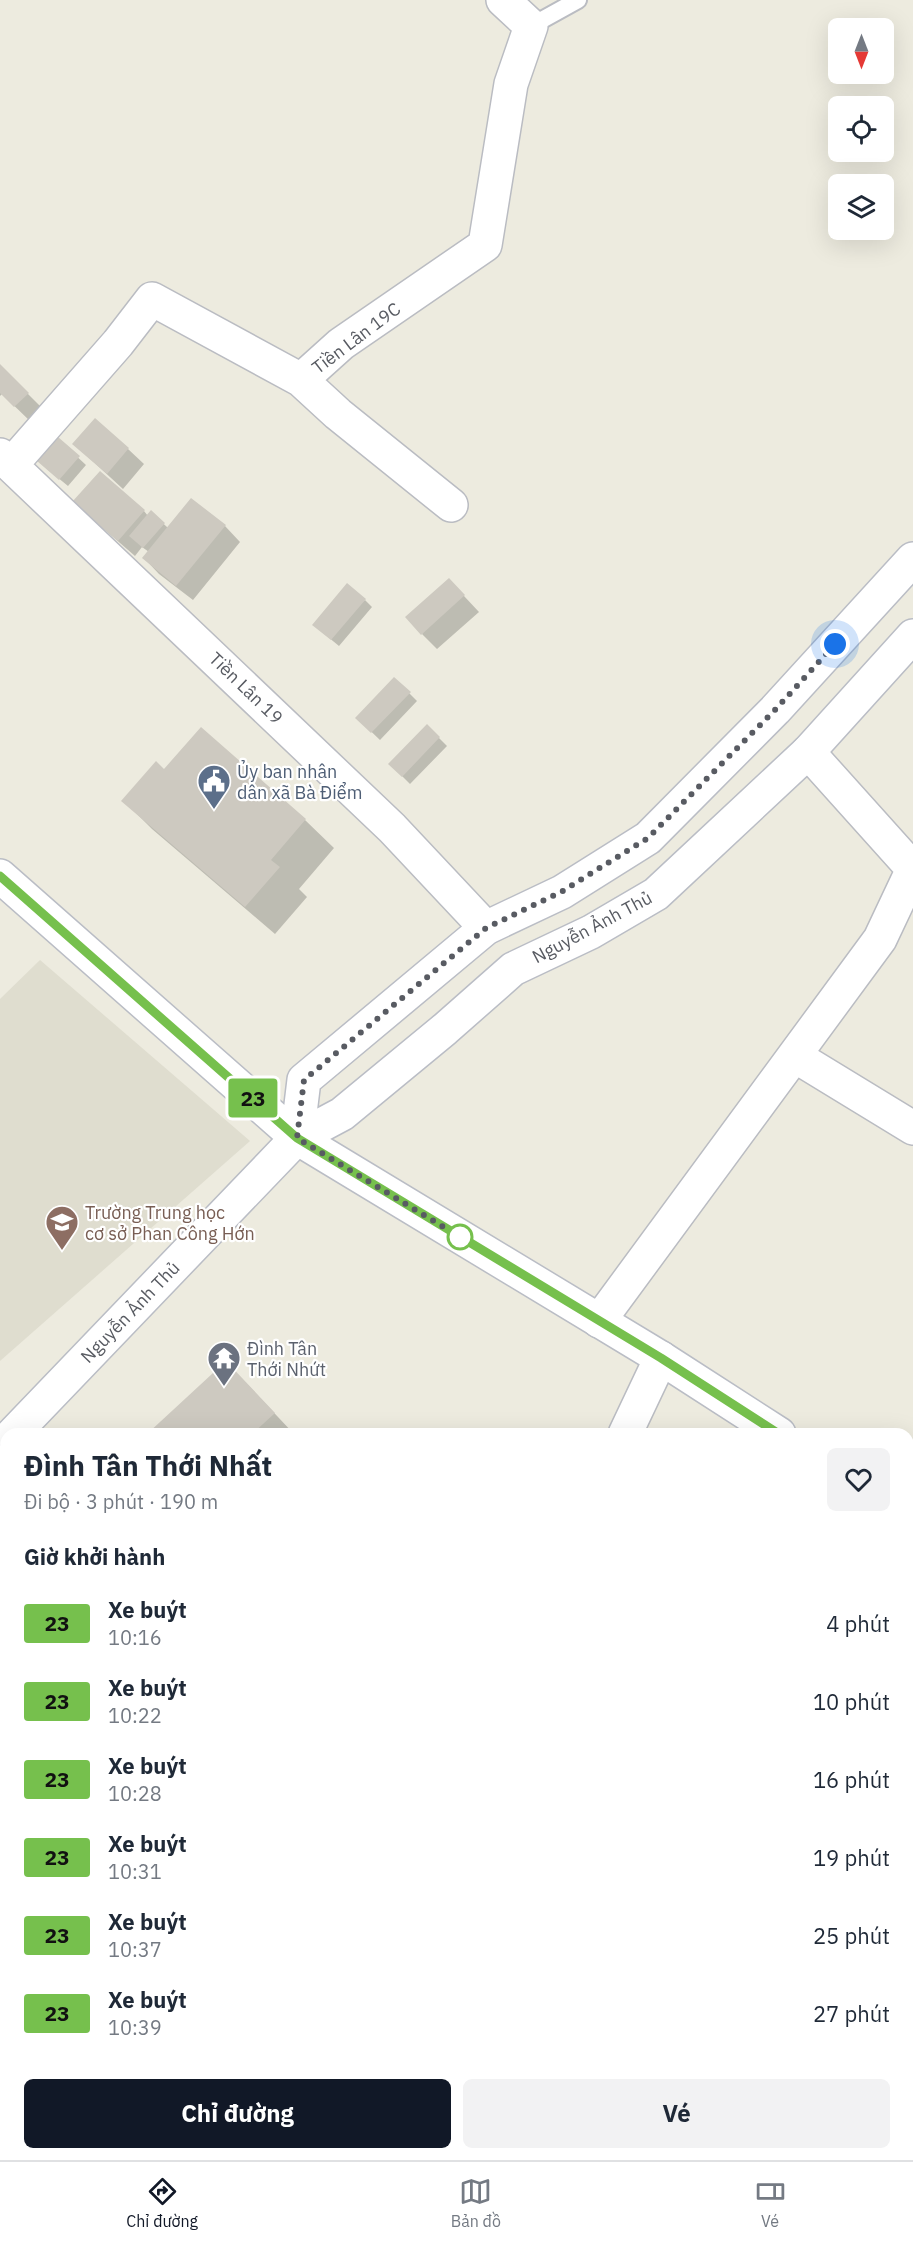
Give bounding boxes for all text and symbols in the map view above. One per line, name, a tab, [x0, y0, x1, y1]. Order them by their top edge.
north arrow	[828, 18, 894, 84]
map controls	[828, 18, 894, 240]
button: locate	[828, 96, 894, 162]
button: layers	[828, 174, 894, 240]
street label: Tiền Lân 19C	[307, 297, 405, 379]
your location	[820, 629, 850, 659]
street label: Tiền Lân 19	[204, 647, 288, 729]
place label: Ủy ban nhân dân xã Bà Điểm	[237, 760, 362, 804]
public building icon: Ủy ban nhân dân xã Bà Điểm	[196, 763, 232, 810]
street label: Nguyễn Ảnh Thủ	[528, 886, 656, 968]
line badge: 23	[226, 1078, 280, 1118]
text: 23	[240, 1084, 266, 1112]
place label: Trường Trung học cơ sở Phan Công Hớn	[85, 1201, 255, 1245]
school or university icon: Trường Trung học cơ sở Phan Công Hớn	[44, 1204, 80, 1251]
unlabelled marker	[447, 1224, 473, 1250]
street label: Nguyễn Ảnh Thủ	[76, 1256, 184, 1368]
place label: Đình Tân Thới Nhứt	[247, 1337, 326, 1381]
temple icon: Đình Tân Thới Nhứt	[206, 1340, 242, 1387]
text: Đình Tân Thới Nhất	[24, 1447, 272, 1484]
button: heart	[827, 1448, 890, 1511]
text: Đi bộ · 3 phút · 190 m	[24, 1488, 218, 1515]
text: Giờ khởi hành	[24, 1542, 165, 1571]
text: Xe buýt	[108, 1595, 187, 1624]
text: 23	[44, 1609, 70, 1637]
text: 4 phút	[826, 1609, 890, 1638]
text: 10:16	[108, 1624, 162, 1651]
text: Xe buýt	[108, 1673, 187, 1702]
text: 23	[44, 1687, 70, 1715]
text: 10 phút	[813, 1687, 890, 1716]
text: 10:22	[108, 1702, 162, 1729]
text: Xe buýt	[108, 1751, 187, 1780]
text: 23	[44, 1765, 70, 1793]
text: 16 phút	[813, 1765, 890, 1794]
text: 10:28	[108, 1780, 162, 1807]
text: Xe buýt	[108, 1829, 187, 1858]
text: 23	[44, 1843, 70, 1871]
text: 19 phút	[813, 1843, 890, 1872]
text: 10:31	[108, 1858, 162, 1885]
text: Xe buýt	[108, 1907, 187, 1936]
text: 23	[44, 1921, 70, 1949]
text: 25 phút	[813, 1921, 890, 1950]
text: 10:37	[108, 1936, 162, 1963]
text: Xe buýt	[108, 1985, 187, 2014]
text: 23	[44, 1999, 70, 2027]
text: 27 phút	[813, 1999, 890, 2028]
text: 10:39	[108, 2014, 162, 2041]
button: Chỉ đường	[24, 2079, 451, 2148]
button: Vé	[463, 2079, 890, 2148]
tab: Chỉ đường	[126, 2175, 198, 2231]
tab: Bản đồ	[451, 2175, 501, 2231]
tab: Vé	[754, 2175, 787, 2231]

